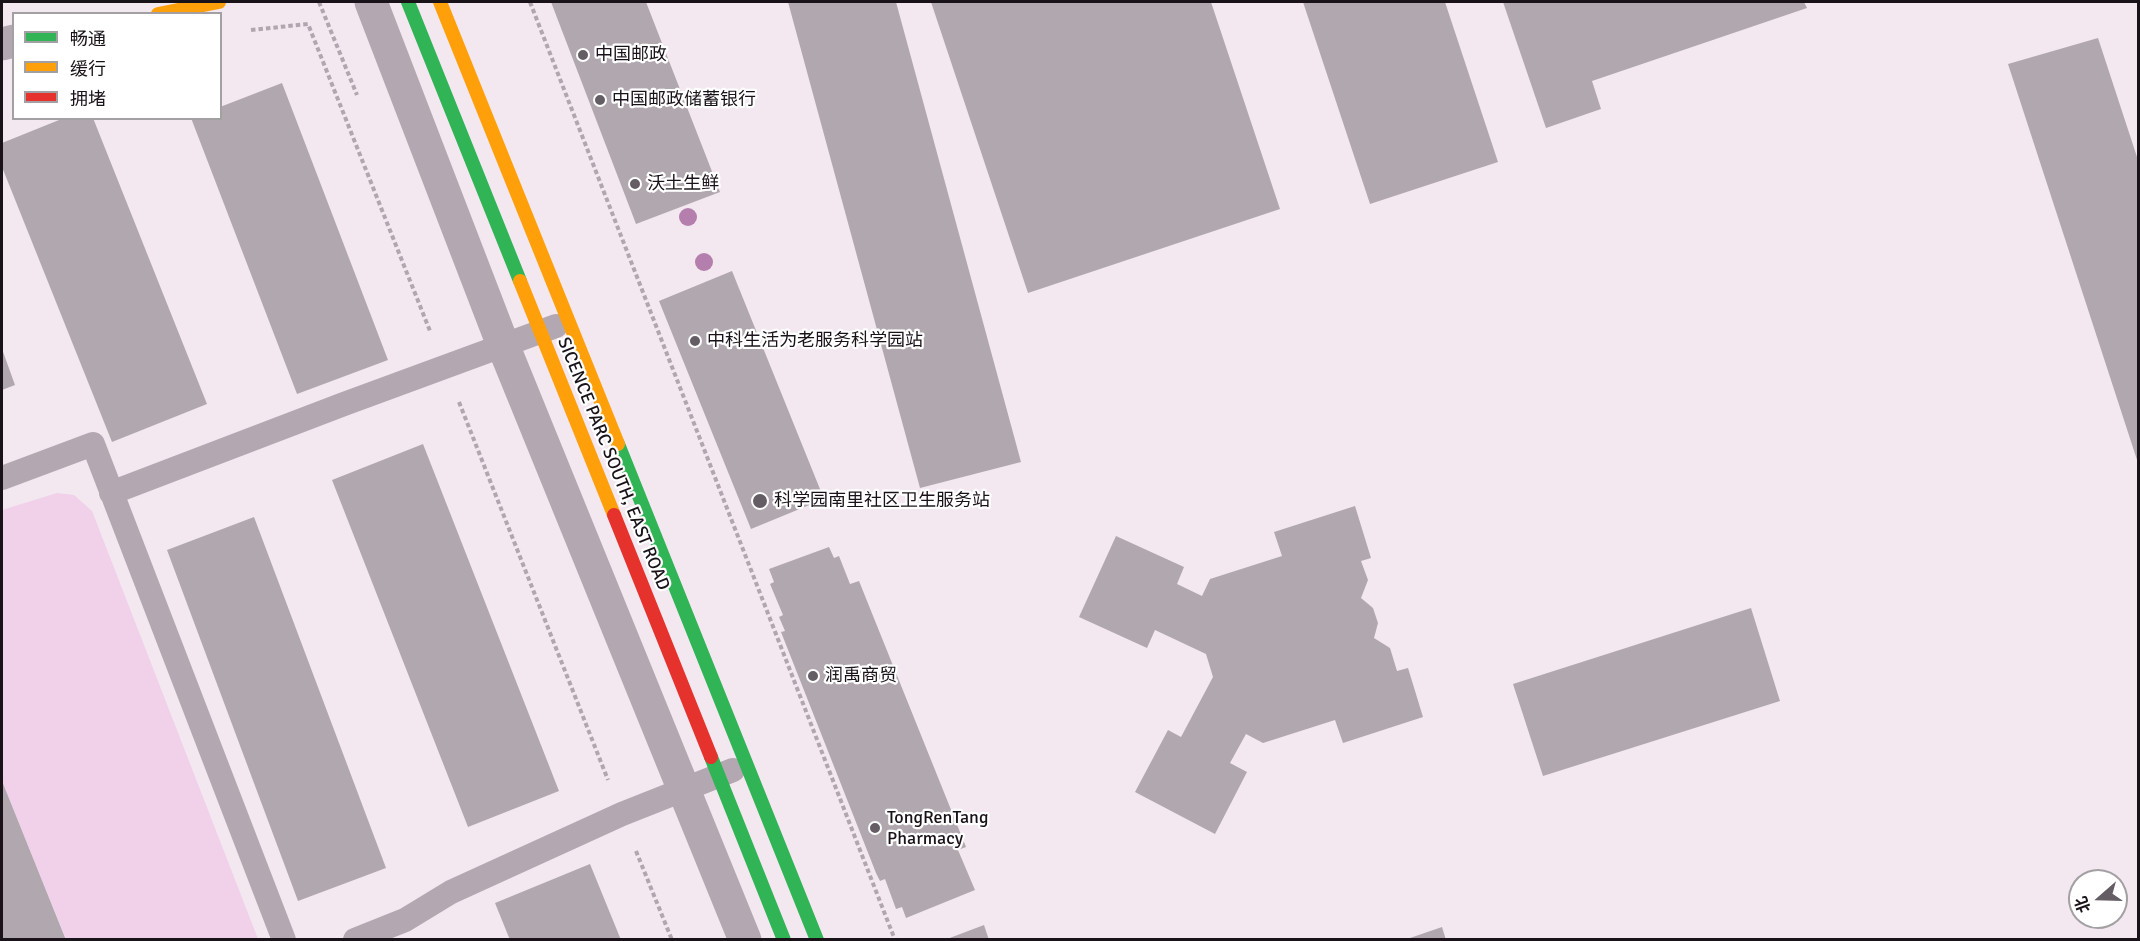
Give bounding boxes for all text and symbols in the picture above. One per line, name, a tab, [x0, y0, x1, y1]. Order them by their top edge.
legend	[12, 12, 222, 120]
text: 畅通	[70, 28, 106, 50]
place label: 中国邮政	[595, 44, 667, 66]
marker: 中国邮政	[576, 48, 590, 62]
text: 缓行	[70, 58, 106, 80]
text: 拥堵	[70, 88, 106, 110]
place label: 中国邮政储蓄银行	[612, 89, 756, 111]
marker: 中国邮政储蓄银行	[593, 93, 607, 107]
place label: 沃土生鲜	[647, 173, 719, 195]
marker: 沃土生鲜	[628, 177, 642, 191]
place label: 中科生活为老服务科学园站	[707, 330, 923, 352]
street label: SICENCE PARC SOUTH, EAST ROAD	[552, 334, 674, 594]
marker: 中科生活为老服务科学园站	[688, 334, 702, 348]
place label: 科学园南里社区卫生服务站	[774, 490, 990, 512]
marker: 科学园南里社区卫生服务站	[751, 492, 769, 510]
place label: 润禹商贸	[825, 665, 897, 687]
marker: 润禹商贸	[806, 669, 820, 683]
place label: TongRenTang Pharmacy	[887, 807, 988, 850]
marker: TongRenTang Pharmacy	[868, 821, 882, 835]
north arrow	[2068, 869, 2128, 929]
text: 北	[2071, 894, 2095, 915]

